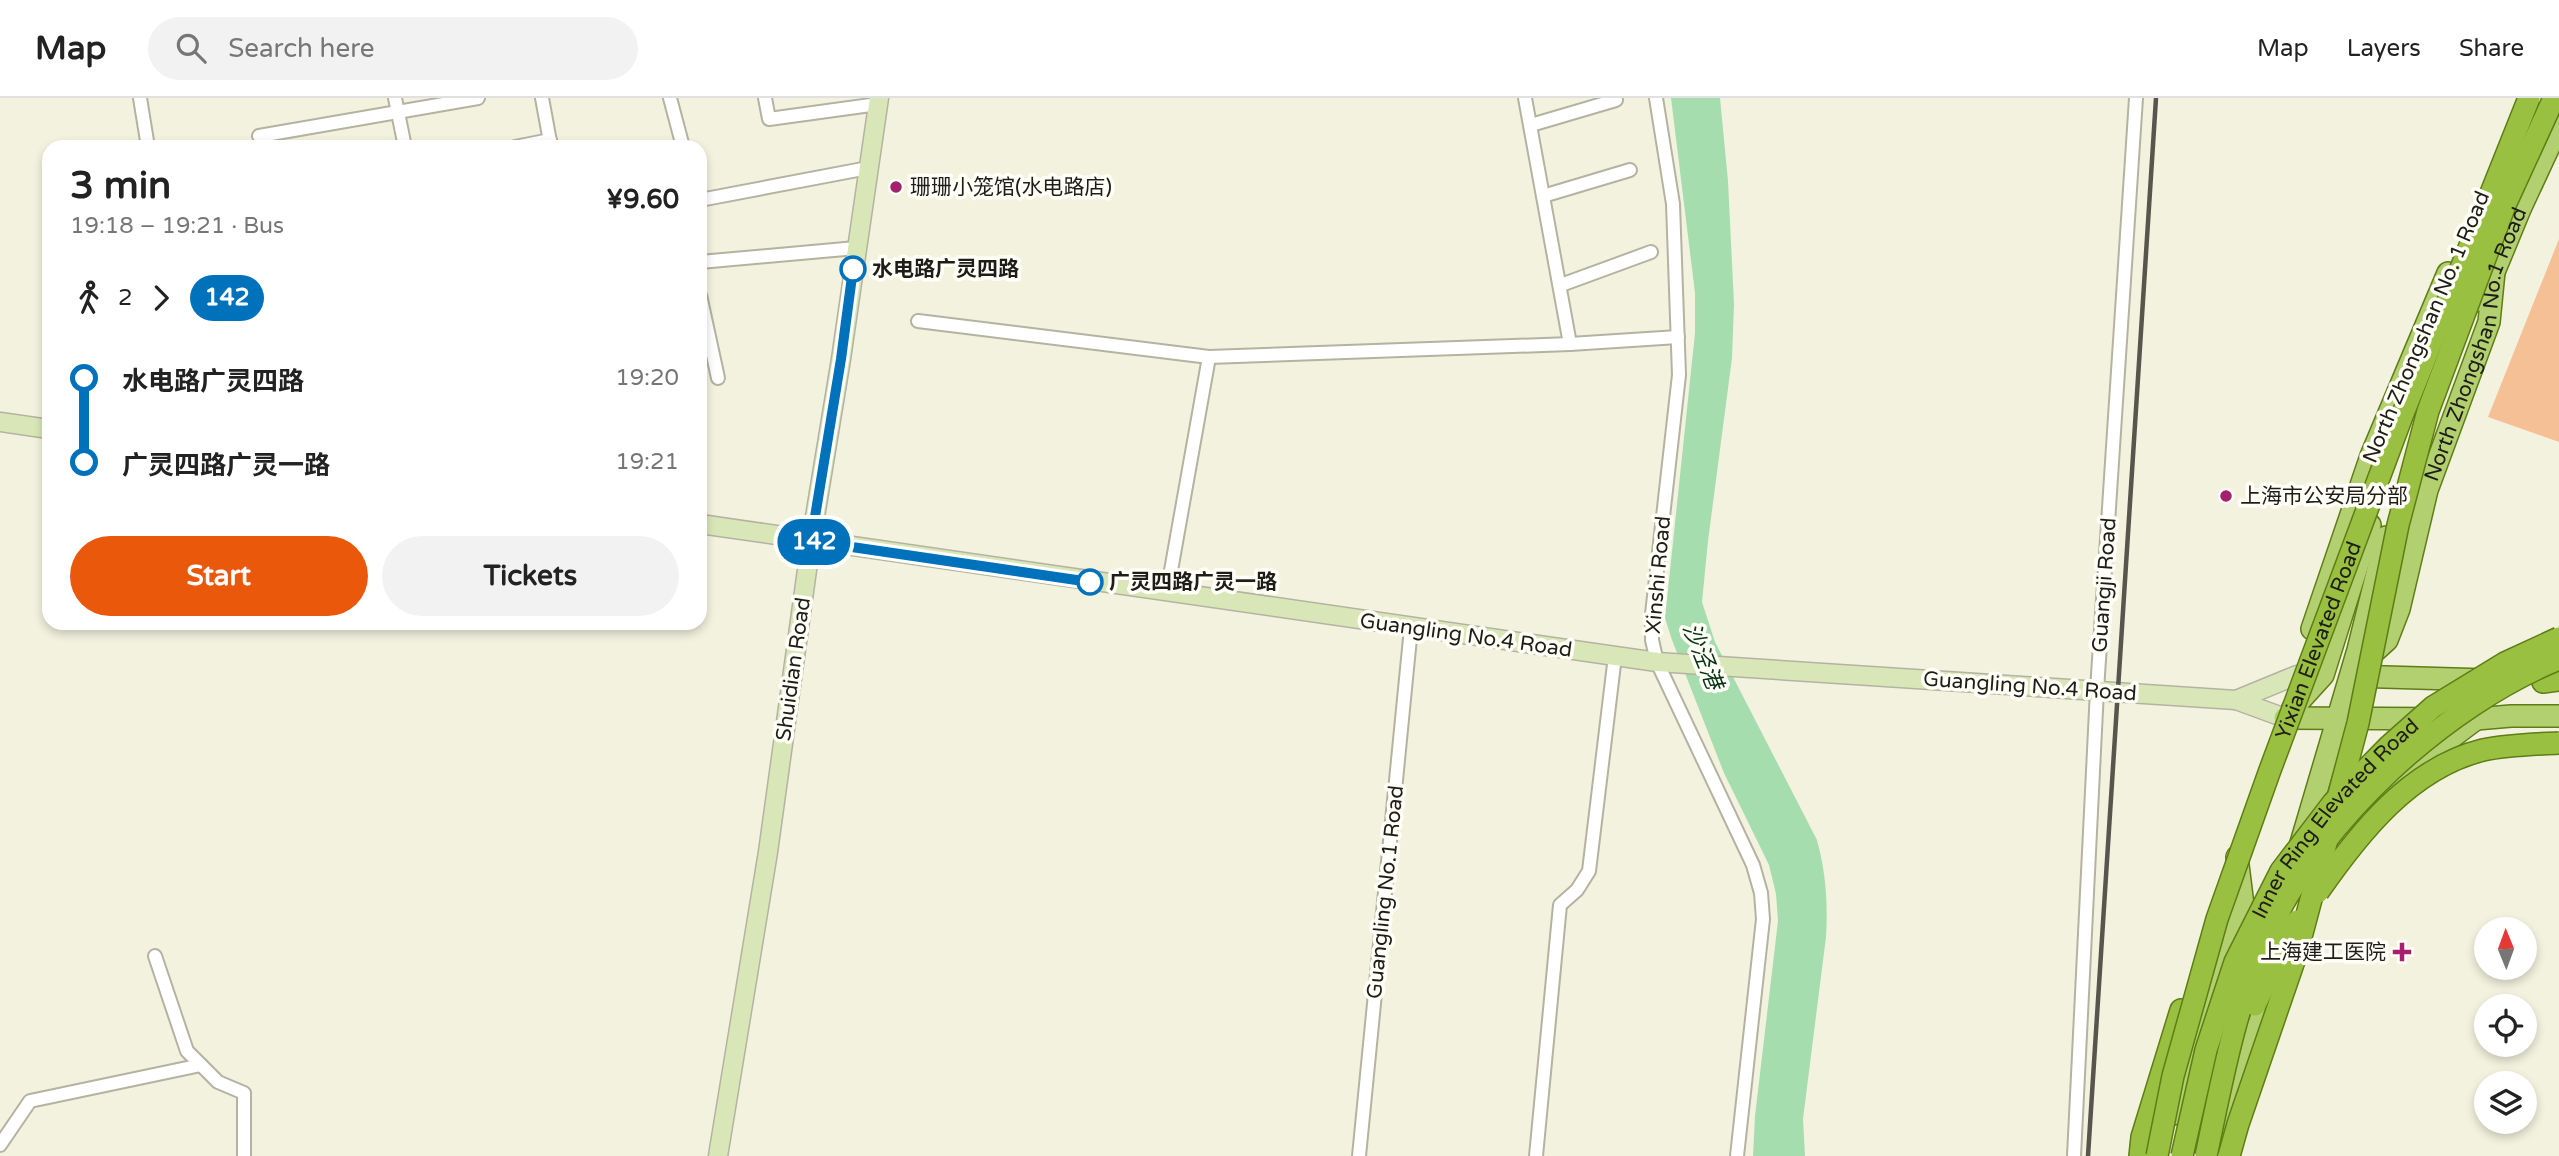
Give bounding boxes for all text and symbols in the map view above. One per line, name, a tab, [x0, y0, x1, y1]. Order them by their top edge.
search box	[148, 17, 638, 80]
text: Map	[35, 29, 106, 68]
icon: search	[172, 29, 210, 67]
text: Search here	[228, 33, 374, 64]
text: Map	[2257, 34, 2309, 63]
text: Layers	[2347, 34, 2421, 63]
text: Share	[2459, 34, 2524, 63]
text: 3 min	[70, 163, 171, 209]
place label: 珊珊小笼馆(水电路店)	[910, 175, 1112, 200]
marker: 珊珊小笼馆(水电路店)	[888, 179, 904, 195]
text: ¥9.60	[606, 184, 679, 215]
street label: North Zhongshan No. 1 Road	[2358, 187, 2495, 467]
street label: North Zhongshan No.1 Road	[2419, 204, 2532, 485]
text: 19:18 – 19:21 · Bus	[70, 212, 284, 240]
marker: 水电路广灵四路	[840, 256, 866, 282]
place label: 水电路广灵四路	[872, 257, 1019, 282]
icon: walk	[70, 279, 108, 317]
icon: forward	[142, 279, 180, 317]
text: 142	[204, 283, 250, 312]
text: 2	[118, 284, 132, 312]
text: 19:20	[615, 364, 679, 392]
text: 水电路广灵四路	[122, 366, 304, 397]
text: 19:21	[615, 448, 679, 476]
text: 广灵四路广灵一路	[122, 450, 330, 481]
place label: 上海市公安局分部	[2240, 484, 2408, 509]
marker: 上海市公安局分部	[2218, 488, 2234, 504]
street label: Xinshi Road	[1641, 515, 1676, 635]
street label: Guangji Road	[2087, 517, 2122, 653]
line badge: 142	[774, 519, 854, 565]
text: 142	[791, 527, 837, 556]
button: Start	[70, 536, 368, 616]
button: Tickets	[382, 536, 679, 616]
street label: Yixian Elevated Road	[2270, 538, 2367, 743]
marker: 广灵四路广灵一路	[1077, 569, 1103, 595]
place label: 广灵四路广灵一路	[1109, 570, 1277, 595]
street label: Shuidian Road	[771, 596, 816, 743]
street label: Guangling No.4 Road	[1358, 608, 1574, 663]
water label: 沙泾港	[1676, 619, 1729, 696]
street label: Guangling No.4 Road	[1922, 667, 2138, 706]
street label: Inner Ring Elevated Road	[2247, 713, 2424, 923]
street label: Guangling No.1 Road	[1362, 784, 1409, 1000]
north arrow	[2474, 917, 2538, 980]
map controls	[2474, 917, 2537, 1134]
place label: 上海建工医院	[2260, 940, 2386, 965]
marker: 上海建工医院	[2392, 942, 2412, 962]
button: locate	[2474, 994, 2537, 1057]
button: layers	[2474, 1071, 2537, 1134]

